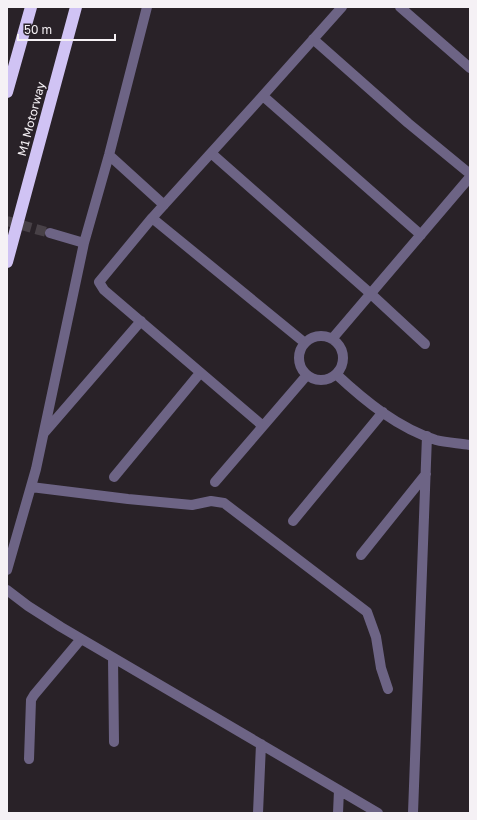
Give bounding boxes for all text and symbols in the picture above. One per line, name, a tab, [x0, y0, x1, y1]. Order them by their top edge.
scale bar	[18, 16, 115, 42]
text: 50 m	[24, 22, 52, 37]
street label: M1 Motorway	[14, 80, 48, 158]

